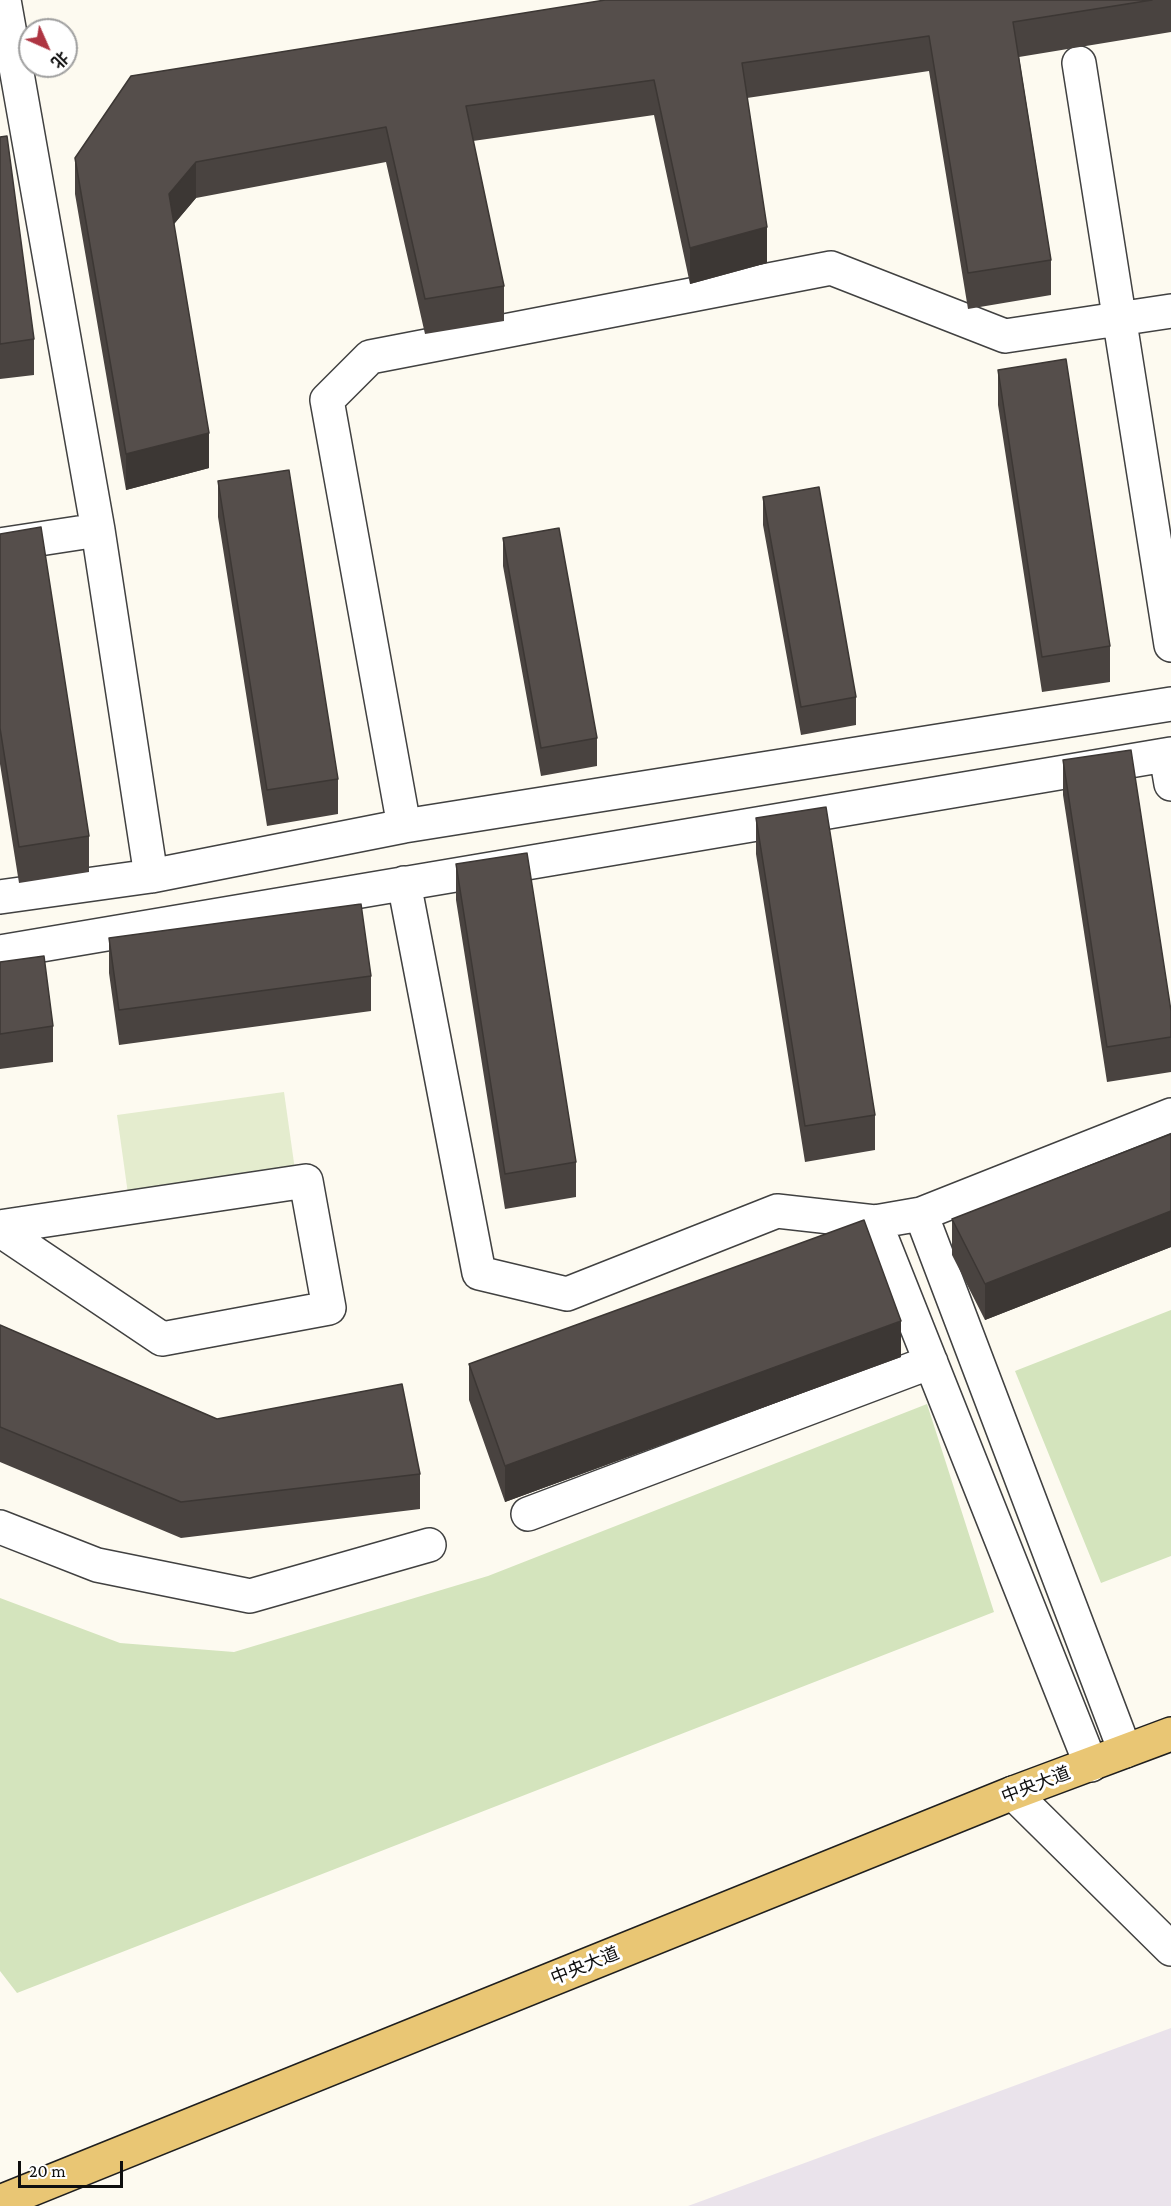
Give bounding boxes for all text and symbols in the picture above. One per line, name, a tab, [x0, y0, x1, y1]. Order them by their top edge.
north arrow	[18, 18, 78, 78]
text: 北	[48, 48, 71, 71]
street label: 中央大道	[999, 1762, 1073, 1808]
street label: 中央大道	[548, 1943, 622, 1989]
scale bar	[21, 2149, 126, 2187]
text: 20 m	[29, 2161, 66, 2181]

